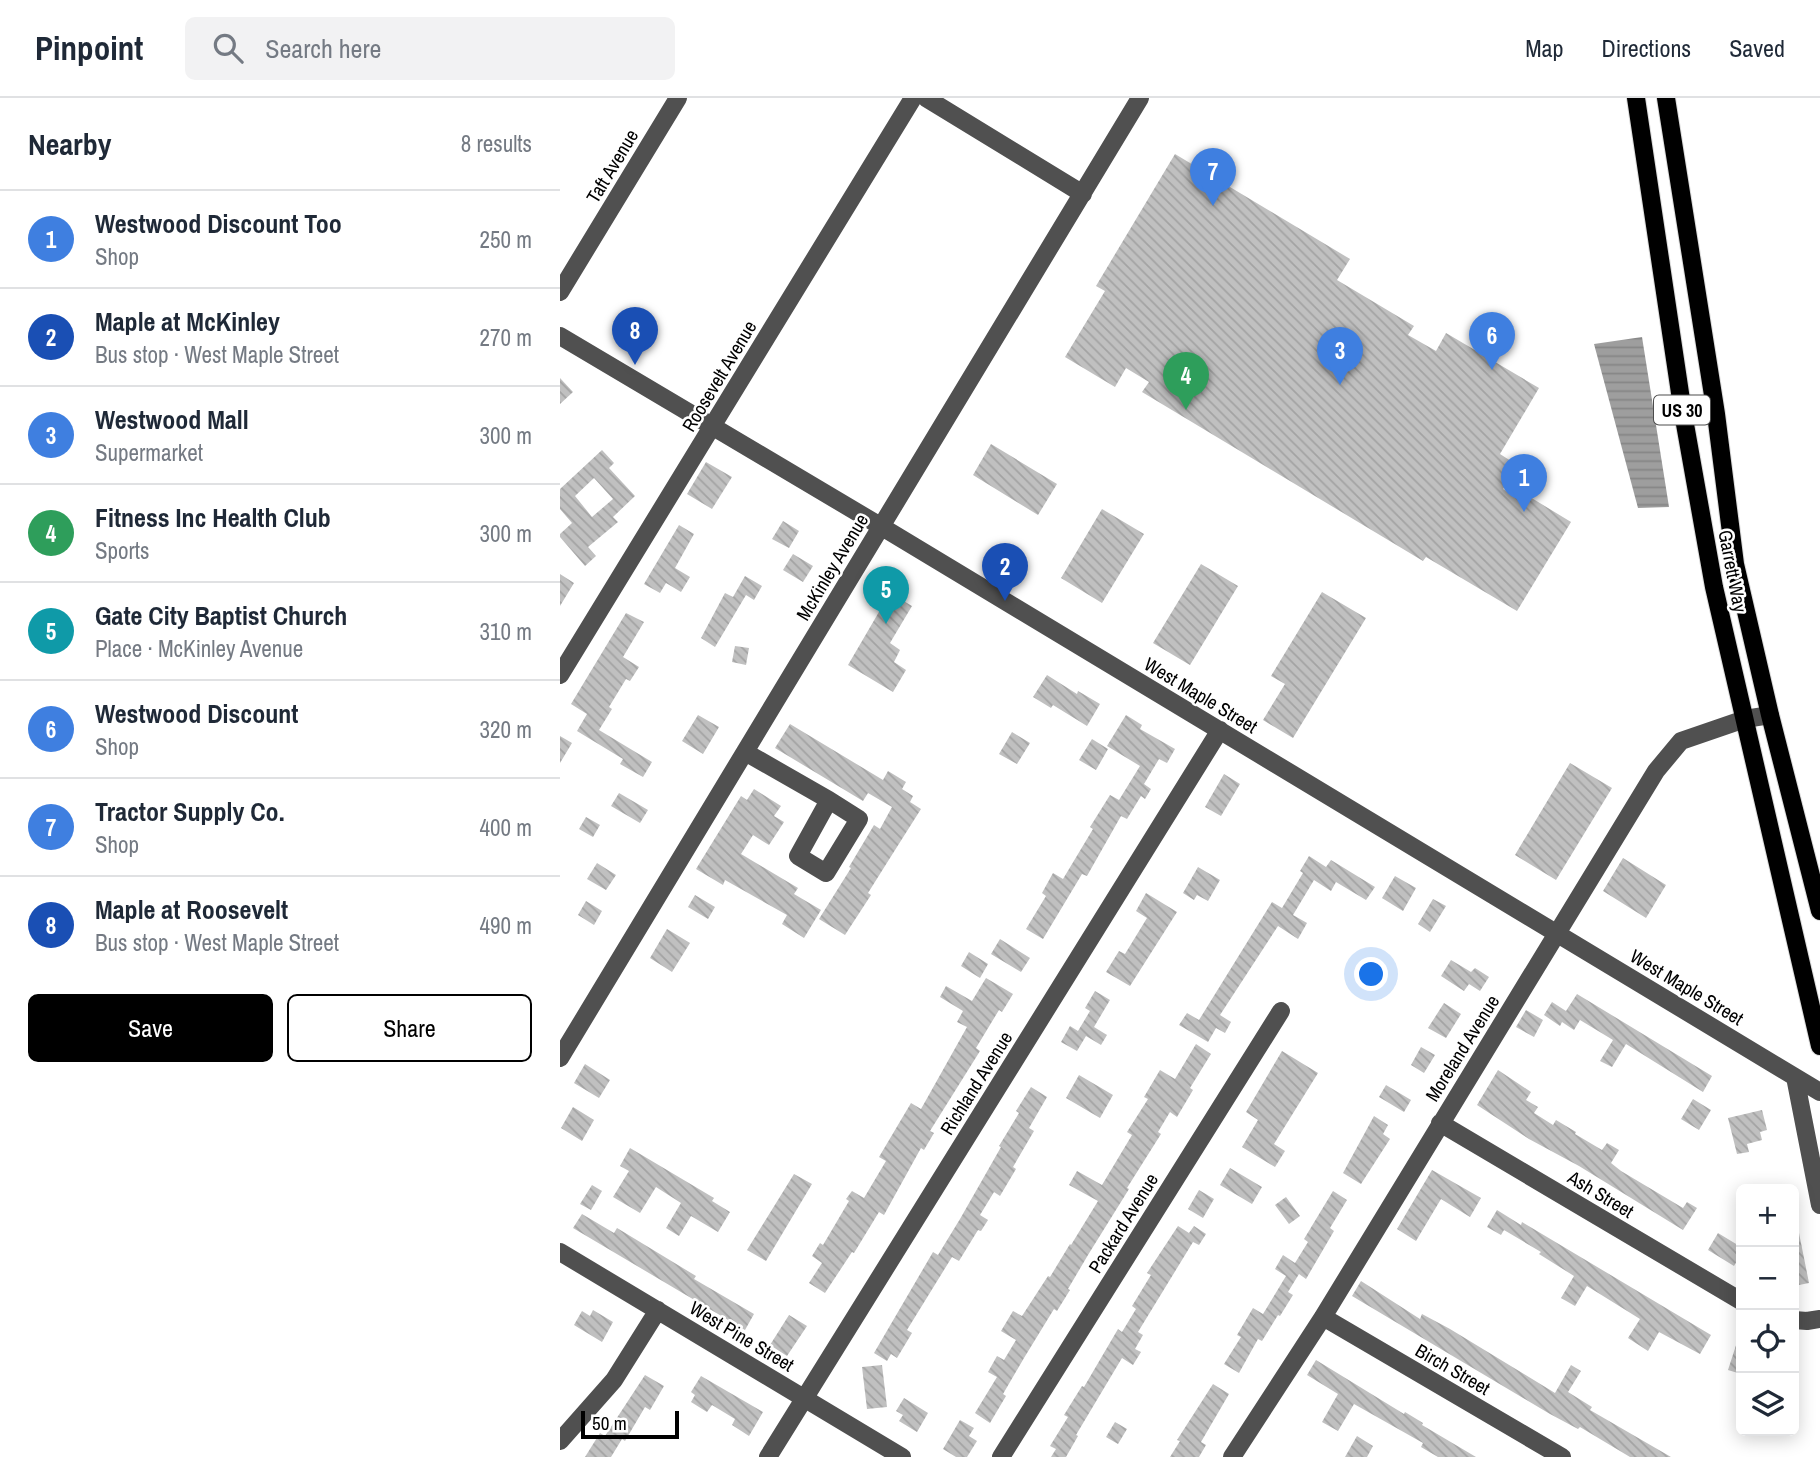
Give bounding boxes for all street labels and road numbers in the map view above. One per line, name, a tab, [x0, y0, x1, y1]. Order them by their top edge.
street label: Taft Avenue	[580, 124, 644, 208]
street label: Roosevelt Avenue	[676, 316, 762, 436]
road number: US 30	[1654, 396, 1710, 424]
street label: McKinley Avenue	[790, 509, 874, 625]
street label: Garrett Way	[1712, 528, 1754, 615]
street label: West Maple Street	[1139, 651, 1263, 739]
street label: West Maple Street	[1625, 943, 1749, 1031]
street label: Moreland Avenue	[1419, 990, 1505, 1106]
street label: Richland Avenue	[934, 1026, 1018, 1140]
street label: Ash Street	[1562, 1164, 1639, 1224]
street label: Packard Avenue	[1082, 1168, 1164, 1278]
street label: West Pine Street	[685, 1295, 800, 1378]
street label: Birch Street	[1411, 1337, 1496, 1401]

